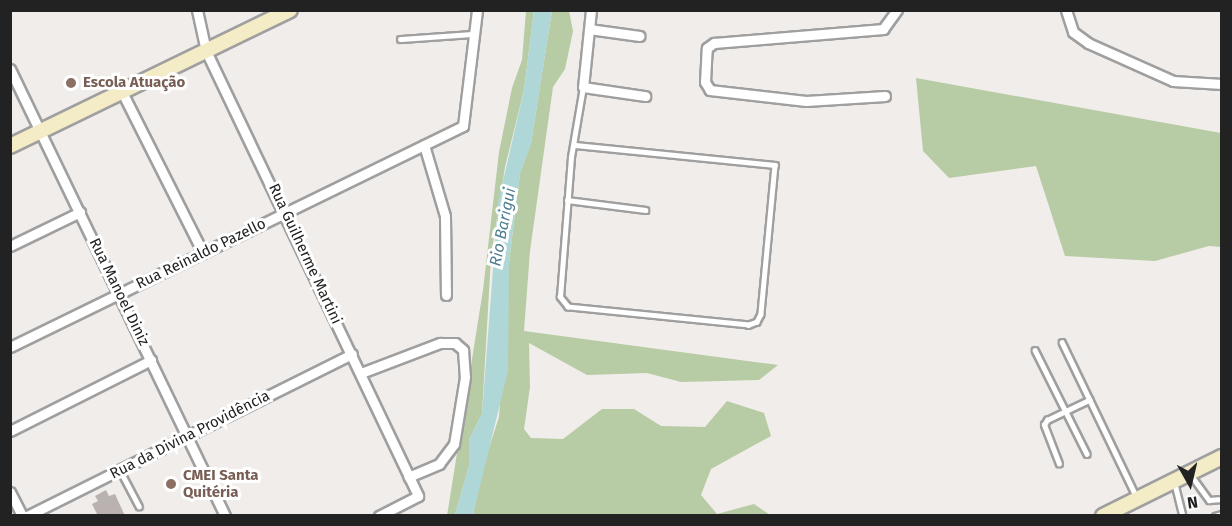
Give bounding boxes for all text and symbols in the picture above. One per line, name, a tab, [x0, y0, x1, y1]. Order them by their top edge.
place label: Escola Atuação	[83, 74, 185, 92]
marker: Escola Atuação	[64, 76, 78, 90]
street label: Rua Guilherme Martini	[265, 181, 345, 327]
water label: Rio Barigui	[486, 186, 520, 268]
street label: Rua Reinaldo Pazello	[133, 215, 269, 293]
street label: Rua Manoel Diniz	[85, 235, 153, 349]
street label: Rua da Divina Providência	[107, 387, 273, 483]
north arrow	[1160, 454, 1220, 514]
place label: CMEI Santa Quitéria	[183, 466, 258, 501]
marker: CMEI Santa Quitéria	[164, 477, 178, 491]
text: N	[1186, 492, 1199, 512]

